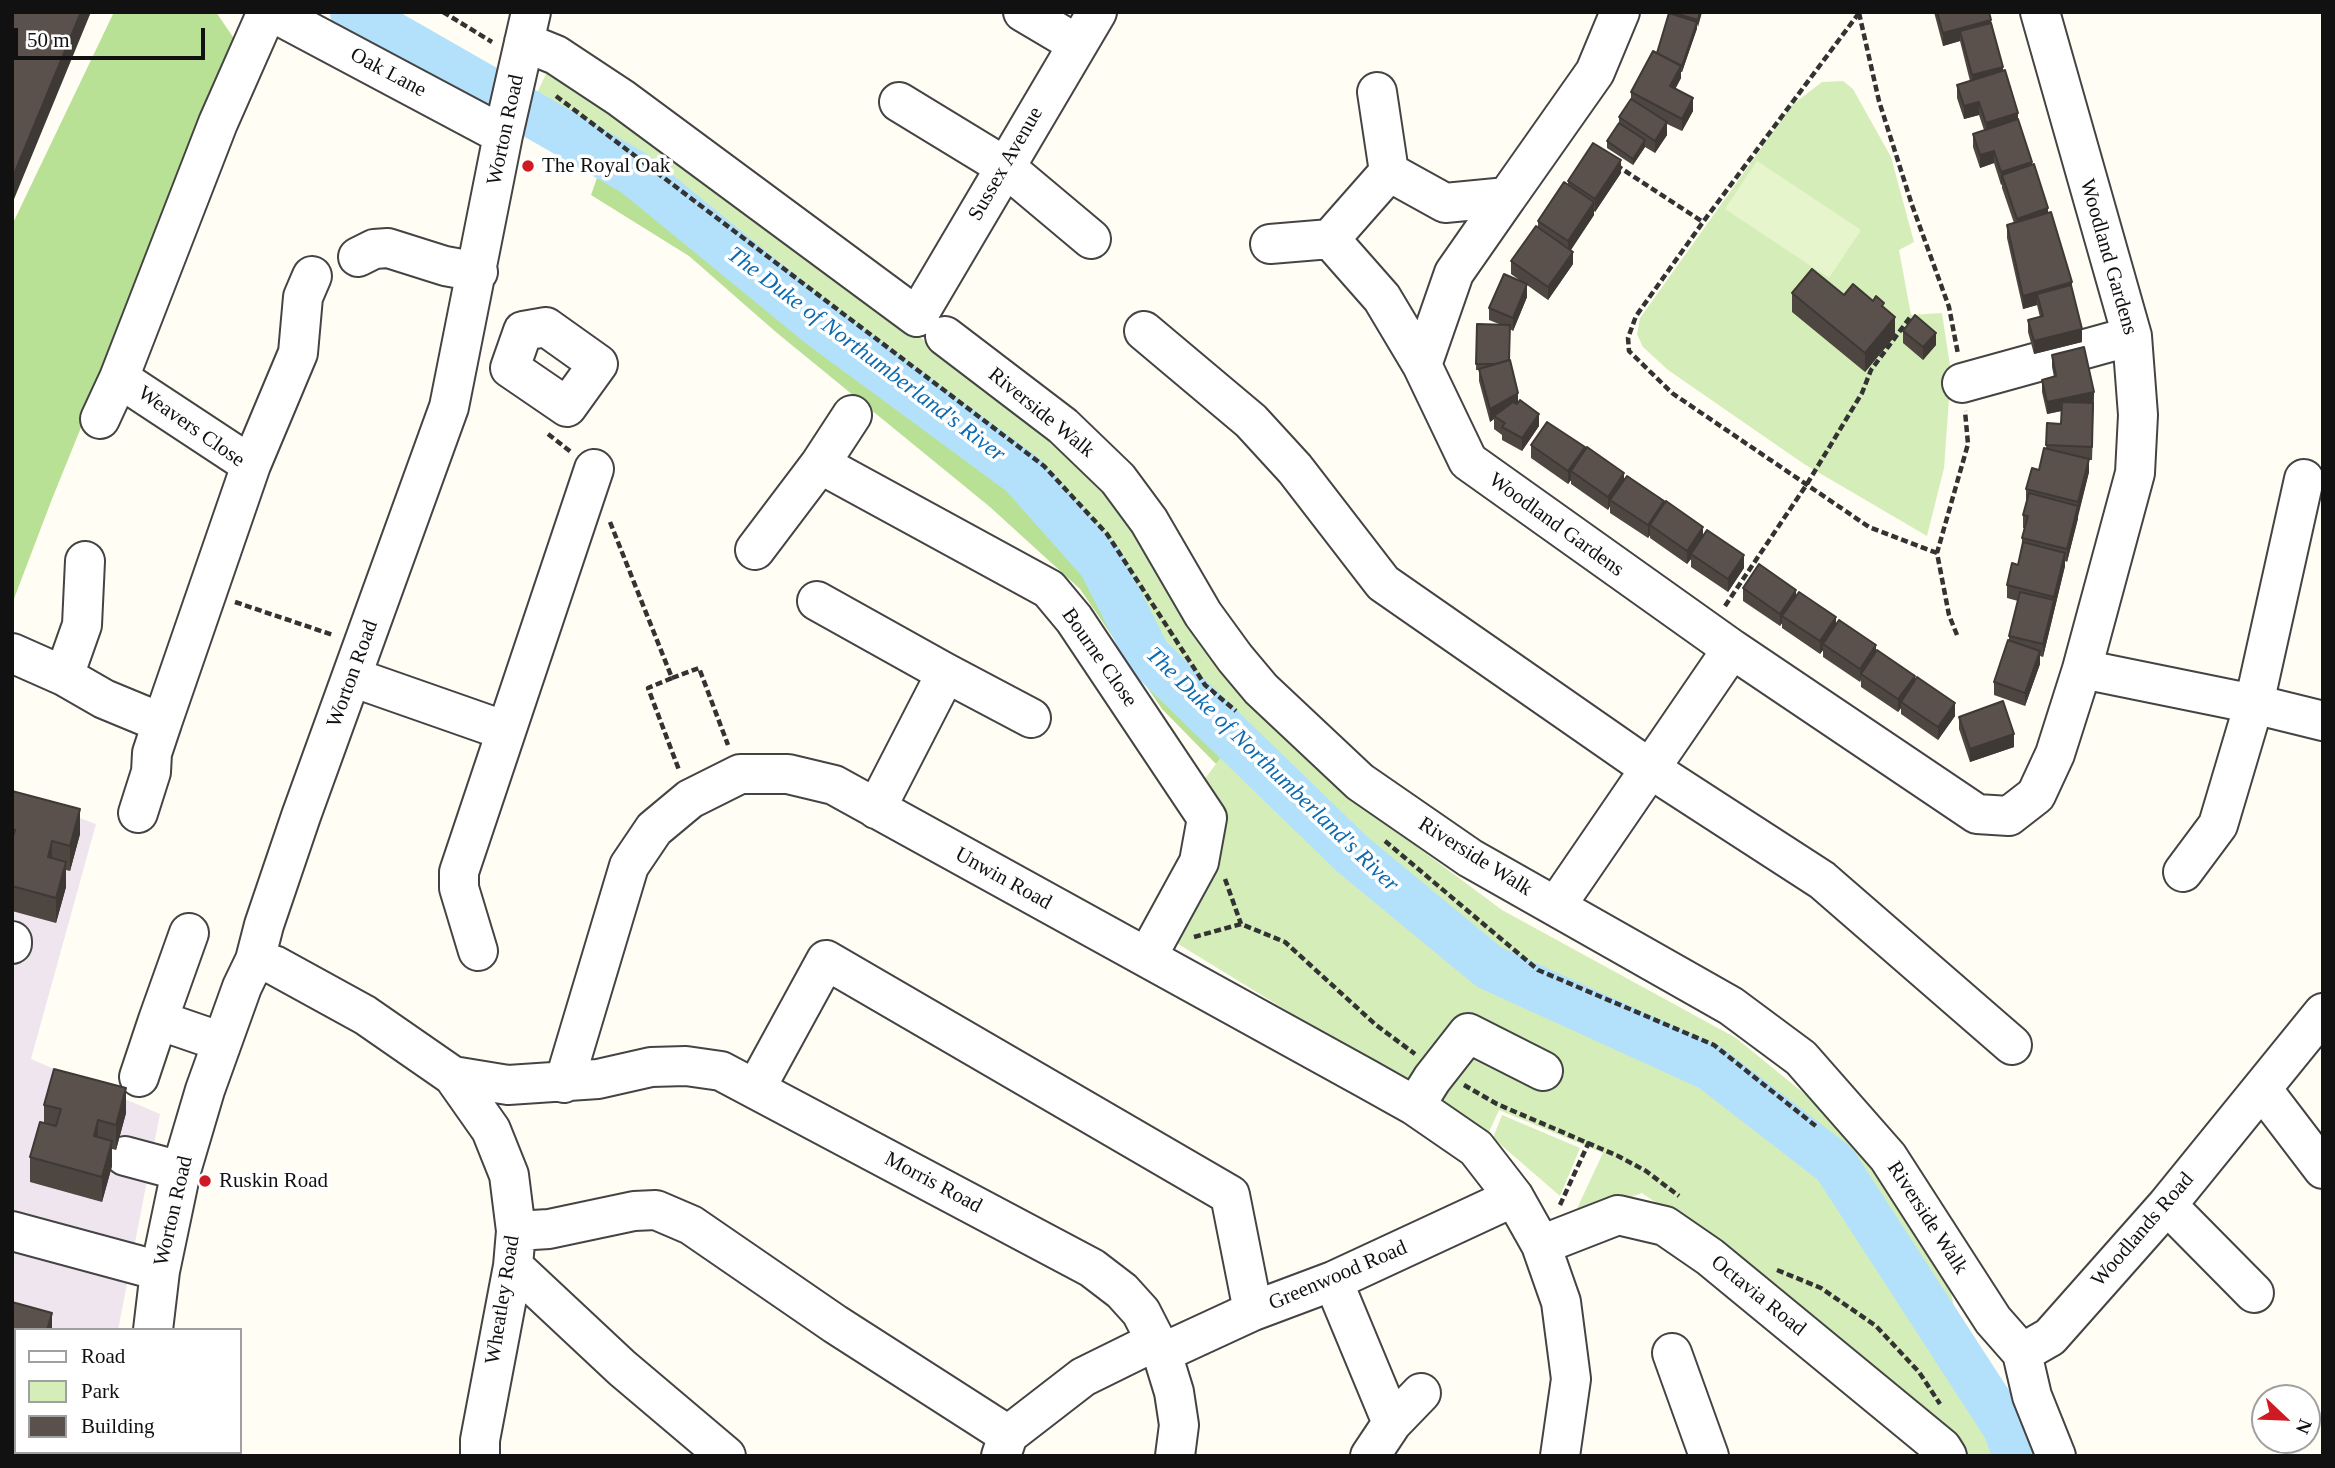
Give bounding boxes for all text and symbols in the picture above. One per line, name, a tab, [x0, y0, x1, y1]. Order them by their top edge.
scale bar	[18, 14, 208, 58]
text: 50 m	[27, 28, 70, 52]
street label: Oak Lane	[346, 43, 430, 103]
street label: Worton Road	[482, 73, 530, 187]
street label: Sussex Avenue	[963, 103, 1049, 225]
place label: The Royal Oak	[542, 153, 670, 179]
marker: The Royal Oak	[520, 158, 536, 174]
street label: Woodland Gardens	[2074, 176, 2142, 338]
water label: The Duke of Northumberland's River	[722, 241, 1010, 469]
street label: Riverside Walk	[983, 362, 1099, 464]
street label: Weavers Close	[133, 381, 249, 473]
street label: Woodland Gardens	[1483, 467, 1629, 583]
street label: Bourne Close	[1056, 604, 1142, 712]
street label: Worton Road	[322, 617, 384, 731]
water label: The Duke of Northumberland's River	[1140, 642, 1404, 898]
street label: Riverside Walk	[1413, 812, 1537, 902]
street label: Unwin Road	[950, 842, 1056, 916]
street label: Morris Road	[880, 1147, 986, 1219]
street label: Worton Road	[149, 1154, 199, 1268]
street label: Riverside Walk	[1881, 1157, 1973, 1279]
place label: Ruskin Road	[219, 1168, 328, 1194]
street label: Woodlands Road	[2086, 1168, 2200, 1292]
marker: Ruskin Road	[197, 1173, 213, 1189]
street label: Wheatley Road	[480, 1234, 526, 1366]
street label: Greenwood Road	[1265, 1236, 1411, 1316]
street label: Octavia Road	[1705, 1250, 1811, 1342]
legend	[14, 1328, 242, 1454]
text: Road	[81, 1344, 125, 1368]
text: Park	[81, 1379, 120, 1403]
north arrow	[2251, 1384, 2321, 1454]
text: Building	[81, 1414, 155, 1438]
text: N	[2292, 1416, 2316, 1437]

